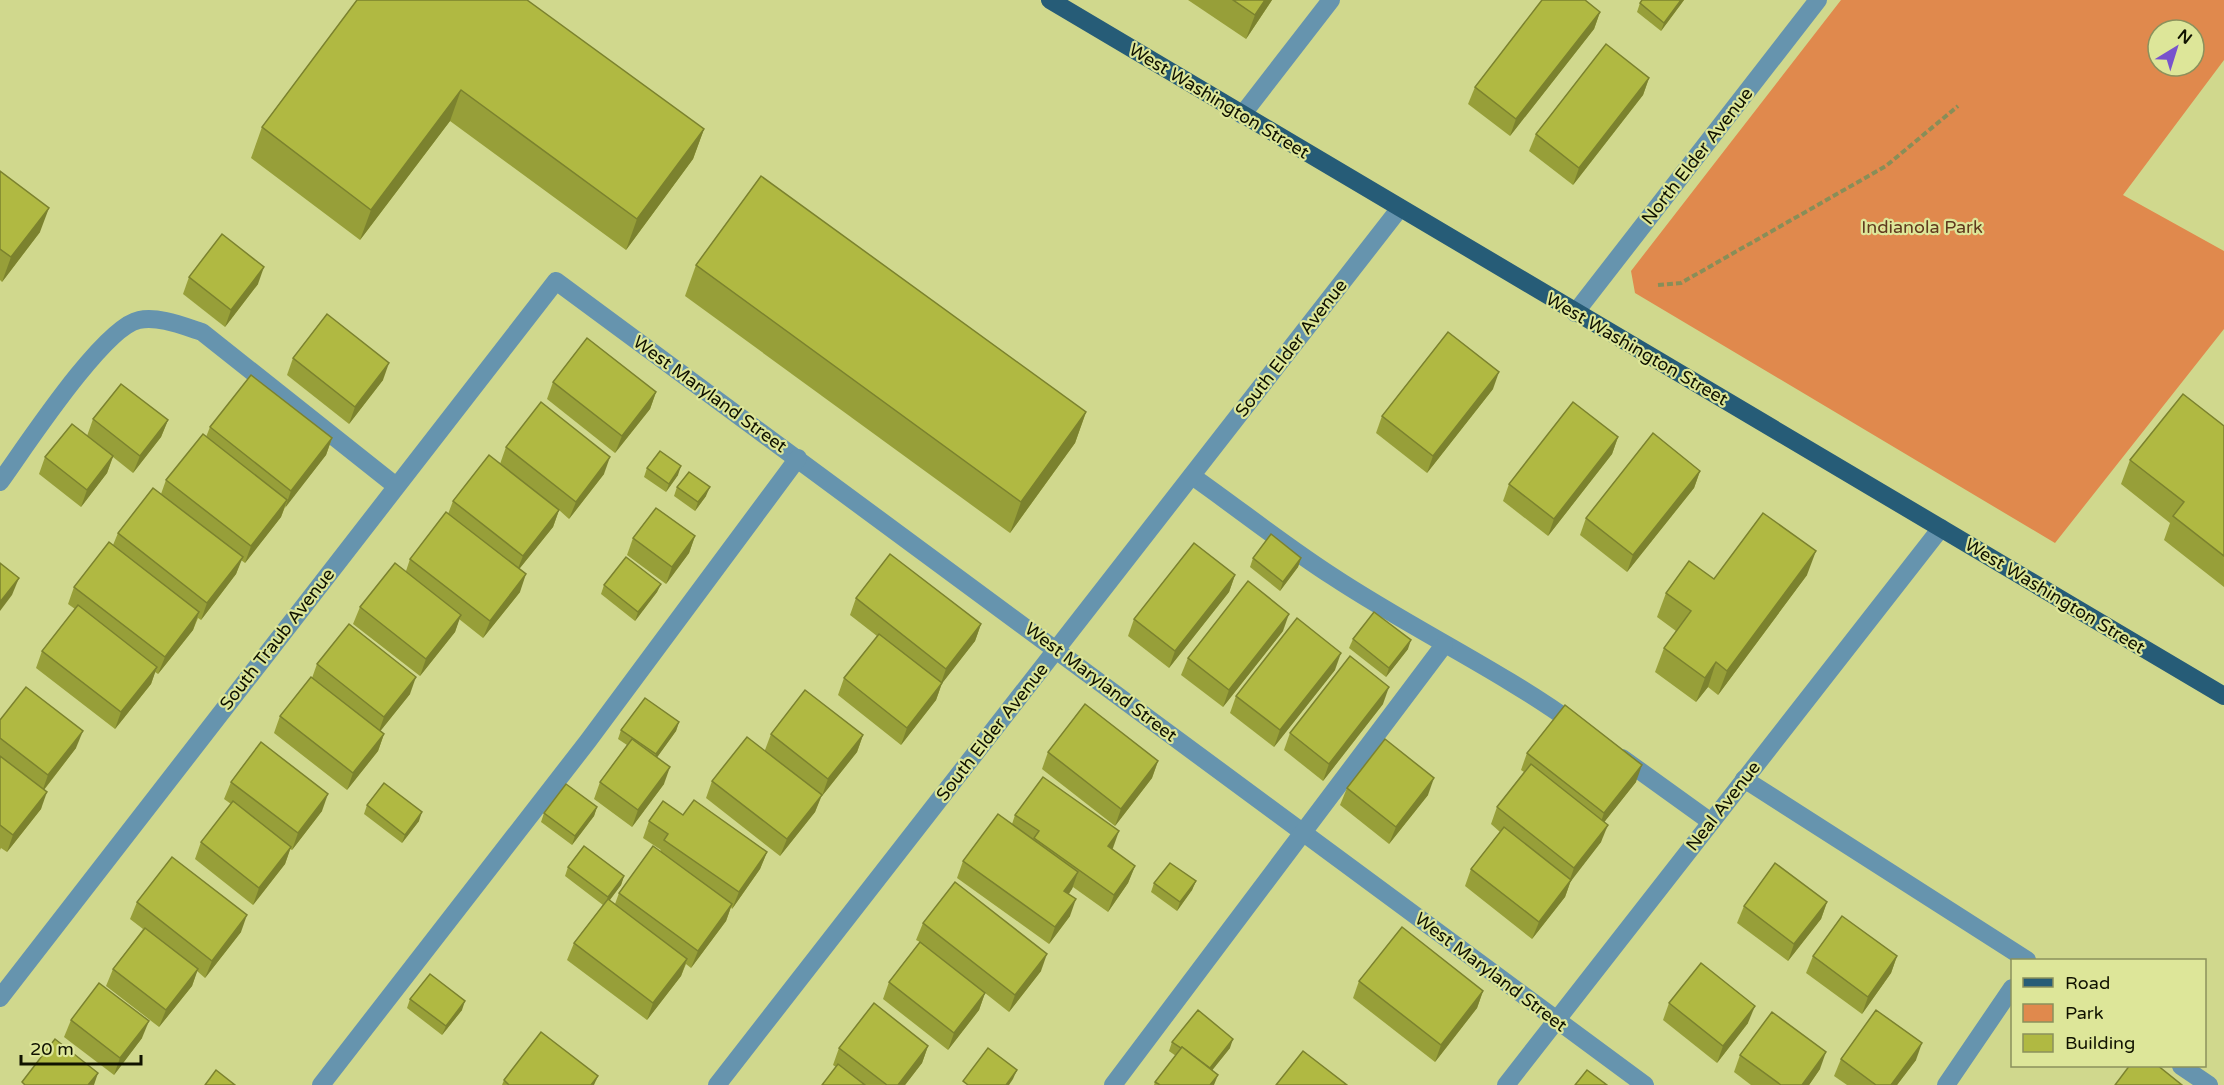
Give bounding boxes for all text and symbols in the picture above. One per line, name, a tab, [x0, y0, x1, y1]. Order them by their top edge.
north arrow	[2146, 18, 2206, 78]
text: N	[2173, 25, 2196, 49]
street label: West Washington Street	[1125, 38, 1313, 164]
street label: North Elder Avenue	[1637, 83, 1757, 229]
park label: Indianola Park	[1861, 216, 1983, 238]
street label: South Elder Avenue	[1230, 275, 1352, 421]
street label: West Washington Street	[1542, 288, 1732, 410]
street label: West Maryland Street	[629, 331, 791, 457]
street label: West Washington Street	[1961, 533, 2149, 659]
street label: South Traub Avenue	[215, 564, 339, 714]
street label: West Maryland Street	[1021, 618, 1182, 746]
street label: South Elder Avenue	[931, 659, 1053, 805]
street label: Neal Avenue	[1681, 757, 1765, 855]
street label: West Maryland Street	[1411, 908, 1572, 1036]
legend	[2011, 959, 2206, 1067]
text: Road	[2065, 972, 2110, 994]
text: Park	[2065, 1002, 2104, 1024]
scale bar	[21, 1028, 141, 1066]
text: Building	[2065, 1032, 2135, 1054]
text: 20 m	[30, 1038, 74, 1060]

